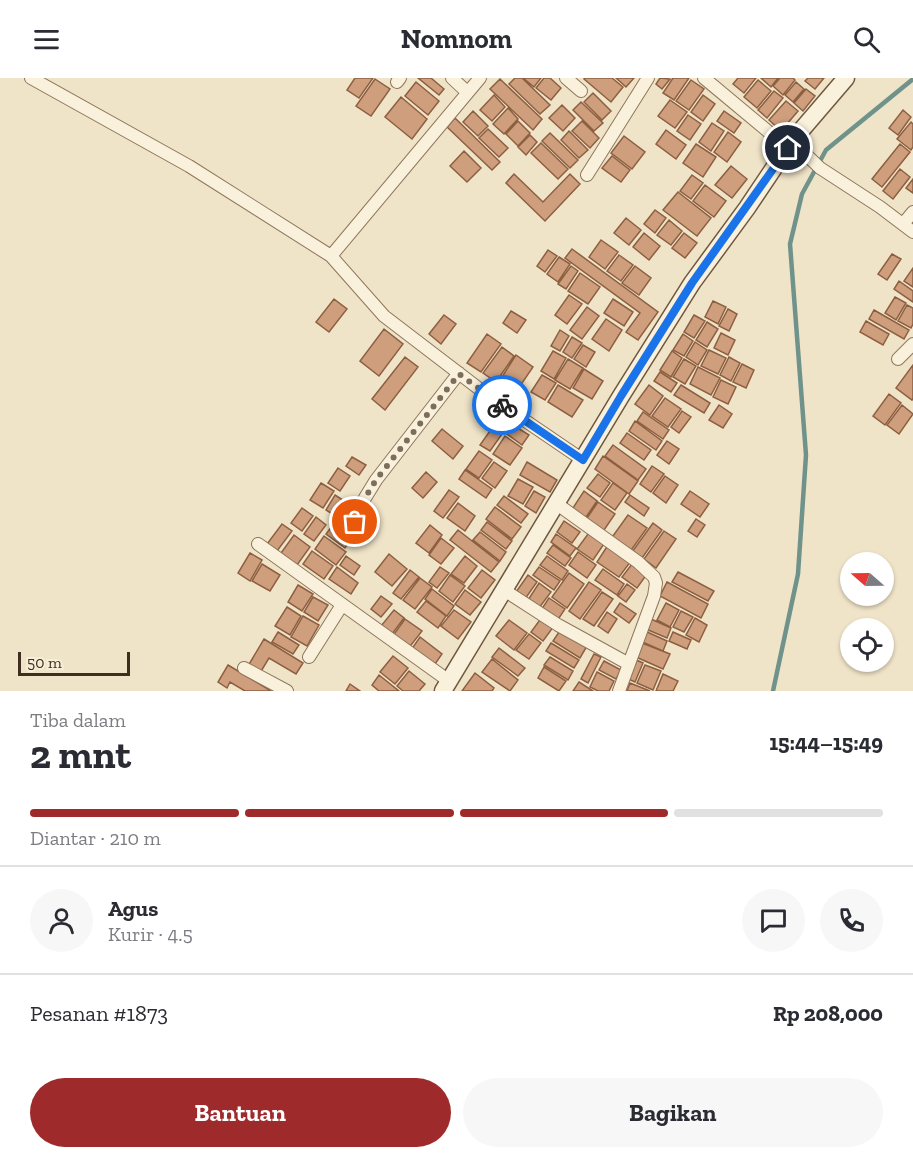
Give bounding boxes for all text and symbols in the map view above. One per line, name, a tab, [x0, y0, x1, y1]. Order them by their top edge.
icon: menu	[30, 23, 63, 56]
text: Nomnom	[401, 23, 512, 55]
icon: search	[850, 23, 883, 56]
pin	[762, 122, 813, 173]
icon: home	[771, 131, 804, 164]
courier	[472, 375, 532, 435]
icon: bike	[486, 389, 519, 422]
pin	[329, 496, 380, 547]
icon: bag	[338, 505, 371, 538]
north arrow	[840, 552, 894, 606]
map controls	[840, 552, 894, 672]
button: locate	[840, 618, 894, 672]
scale bar	[18, 649, 130, 676]
text: 50 m	[27, 653, 62, 672]
text: Tiba dalam	[30, 708, 126, 732]
text: 15:44–15:49	[769, 729, 883, 756]
text: 2 mnt	[30, 731, 131, 778]
text: Diantar · 210 m	[30, 826, 161, 850]
button: person	[30, 889, 93, 952]
button: chat	[742, 889, 805, 952]
button: phone	[820, 889, 883, 952]
text: Agus	[108, 895, 158, 922]
text: Kurir · 4.5	[108, 922, 193, 946]
text: Pesanan #1873	[30, 1000, 168, 1027]
text: Rp 208,000	[773, 1000, 883, 1027]
button: Bantuan	[30, 1078, 451, 1147]
button: Bagikan	[463, 1078, 883, 1147]

